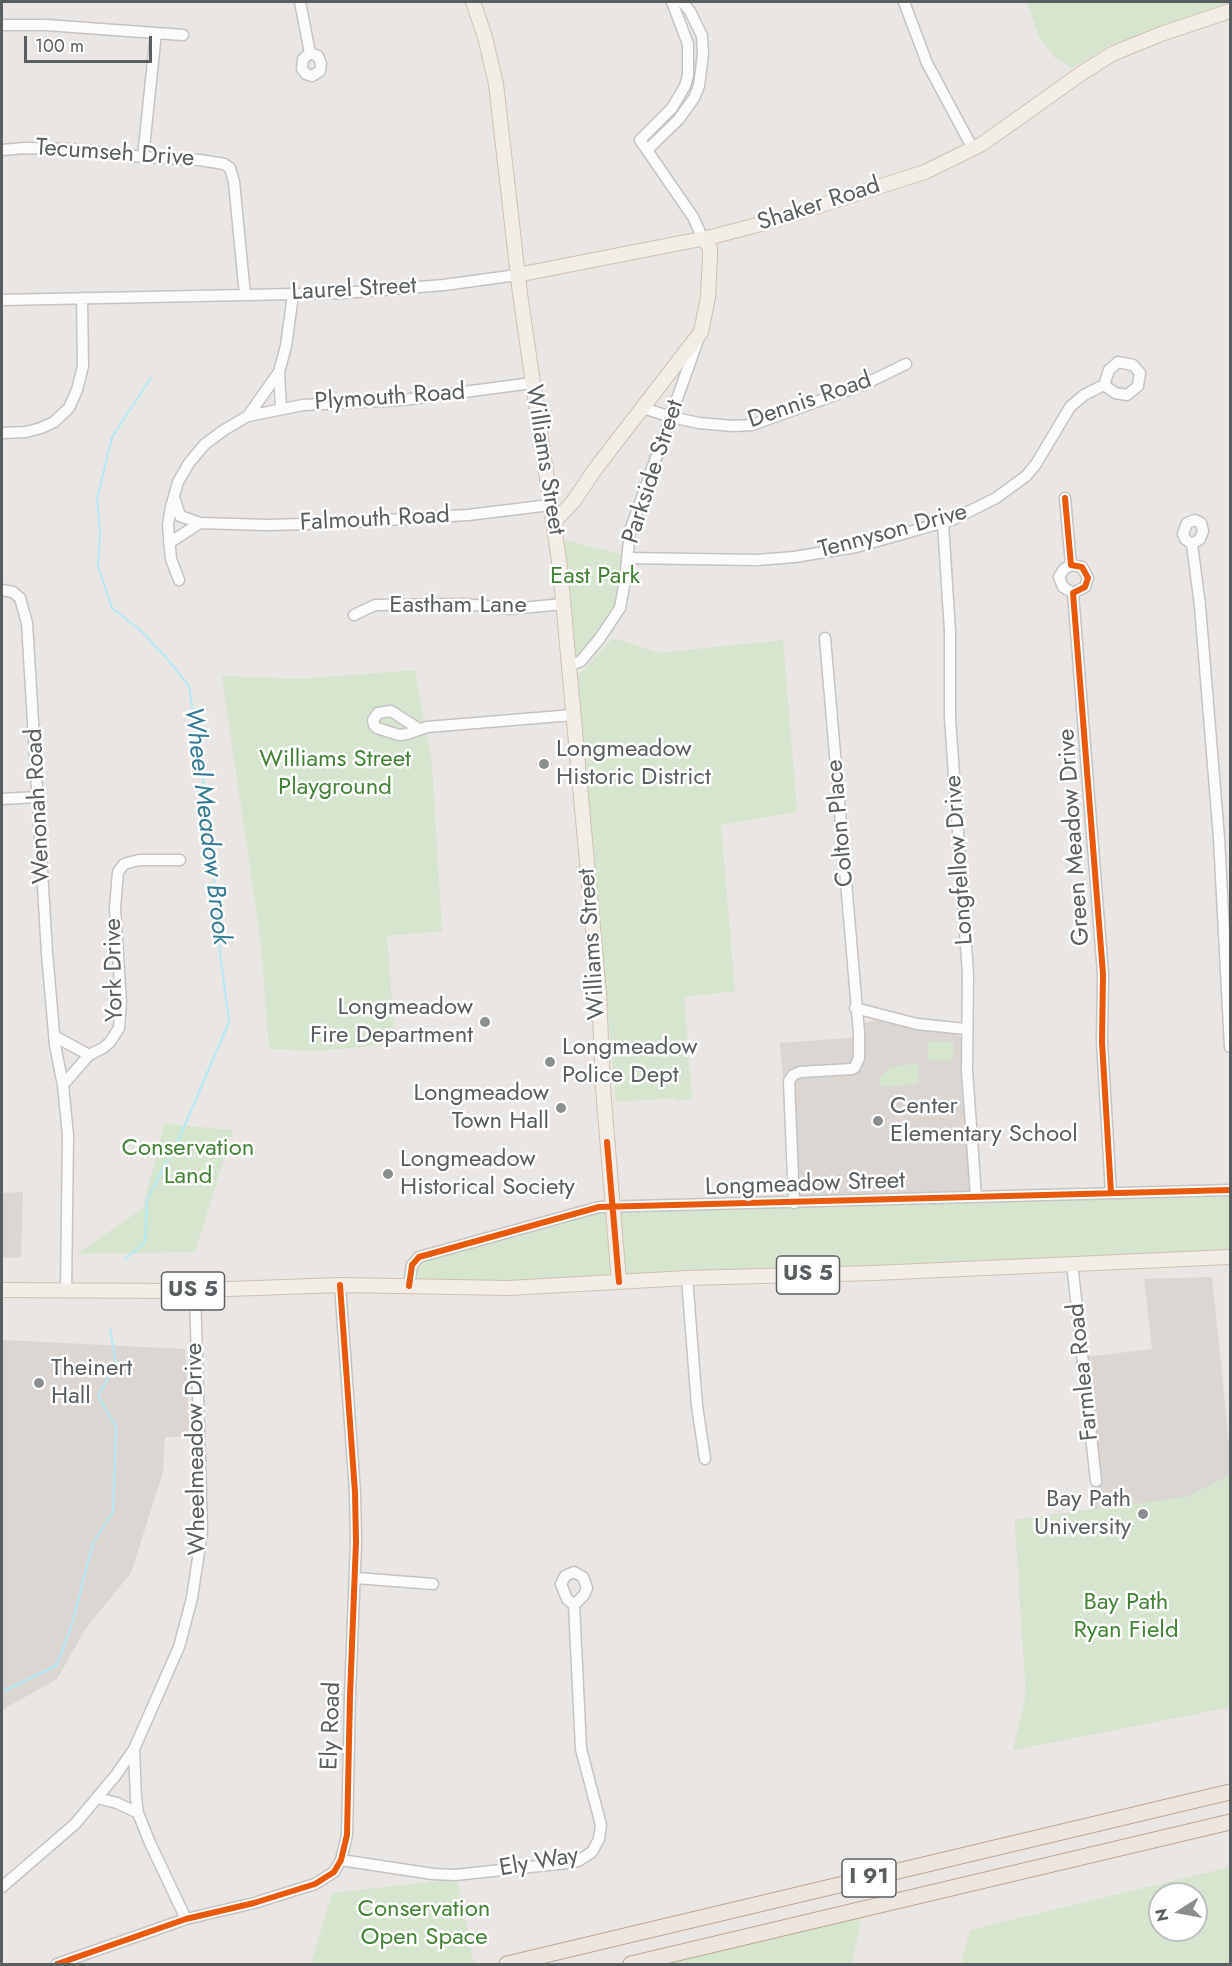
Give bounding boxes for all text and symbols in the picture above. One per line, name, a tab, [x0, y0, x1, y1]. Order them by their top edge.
scale bar	[27, 24, 154, 62]
text: 100 m	[35, 33, 84, 59]
street label: Tecumseh Drive	[35, 134, 195, 174]
street label: Shaker Road	[754, 172, 884, 238]
street label: Laurel Street	[291, 272, 417, 308]
street label: Dennis Road	[744, 366, 876, 436]
street label: Plymouth Road	[314, 378, 466, 418]
street label: Williams Street	[518, 383, 570, 537]
street label: Parkside Street	[617, 397, 691, 547]
street label: Tennyson Drive	[816, 498, 970, 566]
street label: Falmouth Road	[299, 502, 451, 538]
park label: East Park	[550, 563, 640, 591]
street label: Eastham Lane	[389, 592, 527, 620]
water label: Wheel Meadow Brook	[176, 705, 236, 947]
street label: Green Meadow Drive	[1053, 727, 1097, 947]
street label: Wenonah Road	[21, 728, 57, 884]
place label: Longmeadow Historic District	[556, 736, 711, 792]
park label: Williams Street Playground	[259, 746, 411, 802]
marker: Longmeadow Historic District	[537, 757, 551, 771]
street label: Colton Place	[821, 758, 861, 888]
street label: Longfellow Drive	[940, 774, 980, 946]
street label: Williams Street	[573, 867, 613, 1021]
street label: York Drive	[100, 918, 130, 1022]
place label: Longmeadow Fire Department	[310, 994, 473, 1050]
marker: Longmeadow Fire Department	[478, 1015, 492, 1029]
place label: Longmeadow Police Dept	[562, 1034, 698, 1090]
marker: Longmeadow Police Dept	[543, 1055, 557, 1069]
place label: Longmeadow Town Hall	[413, 1080, 549, 1136]
place label: Center Elementary School	[890, 1093, 1078, 1149]
marker: Longmeadow Town Hall	[554, 1101, 568, 1115]
marker: Center Elementary School	[871, 1114, 885, 1128]
park label: Conservation Land	[122, 1135, 254, 1191]
place label: Longmeadow Historical Society	[400, 1146, 575, 1202]
marker: Longmeadow Historical Society	[381, 1167, 395, 1181]
street label: Longmeadow Street	[705, 1167, 905, 1203]
road number: US 5	[776, 1256, 840, 1294]
road number: US 5	[162, 1272, 224, 1310]
street label: Farmlea Road	[1062, 1302, 1106, 1442]
street label: Wheelmeadow Drive	[181, 1343, 213, 1555]
place label: Theinert Hall	[51, 1355, 132, 1411]
marker: Theinert Hall	[32, 1376, 46, 1390]
place label: Bay Path University	[1034, 1486, 1131, 1542]
marker: Bay Path University	[1136, 1507, 1150, 1521]
park label: Bay Path Ryan Field	[1073, 1589, 1179, 1645]
street label: Ely Road	[316, 1681, 348, 1771]
street label: Ely Way	[497, 1842, 581, 1884]
road number: I 91	[842, 1859, 896, 1897]
north arrow	[1148, 1882, 1208, 1942]
park label: Conservation Open Space	[358, 1896, 490, 1952]
text: N	[1149, 1907, 1174, 1924]

